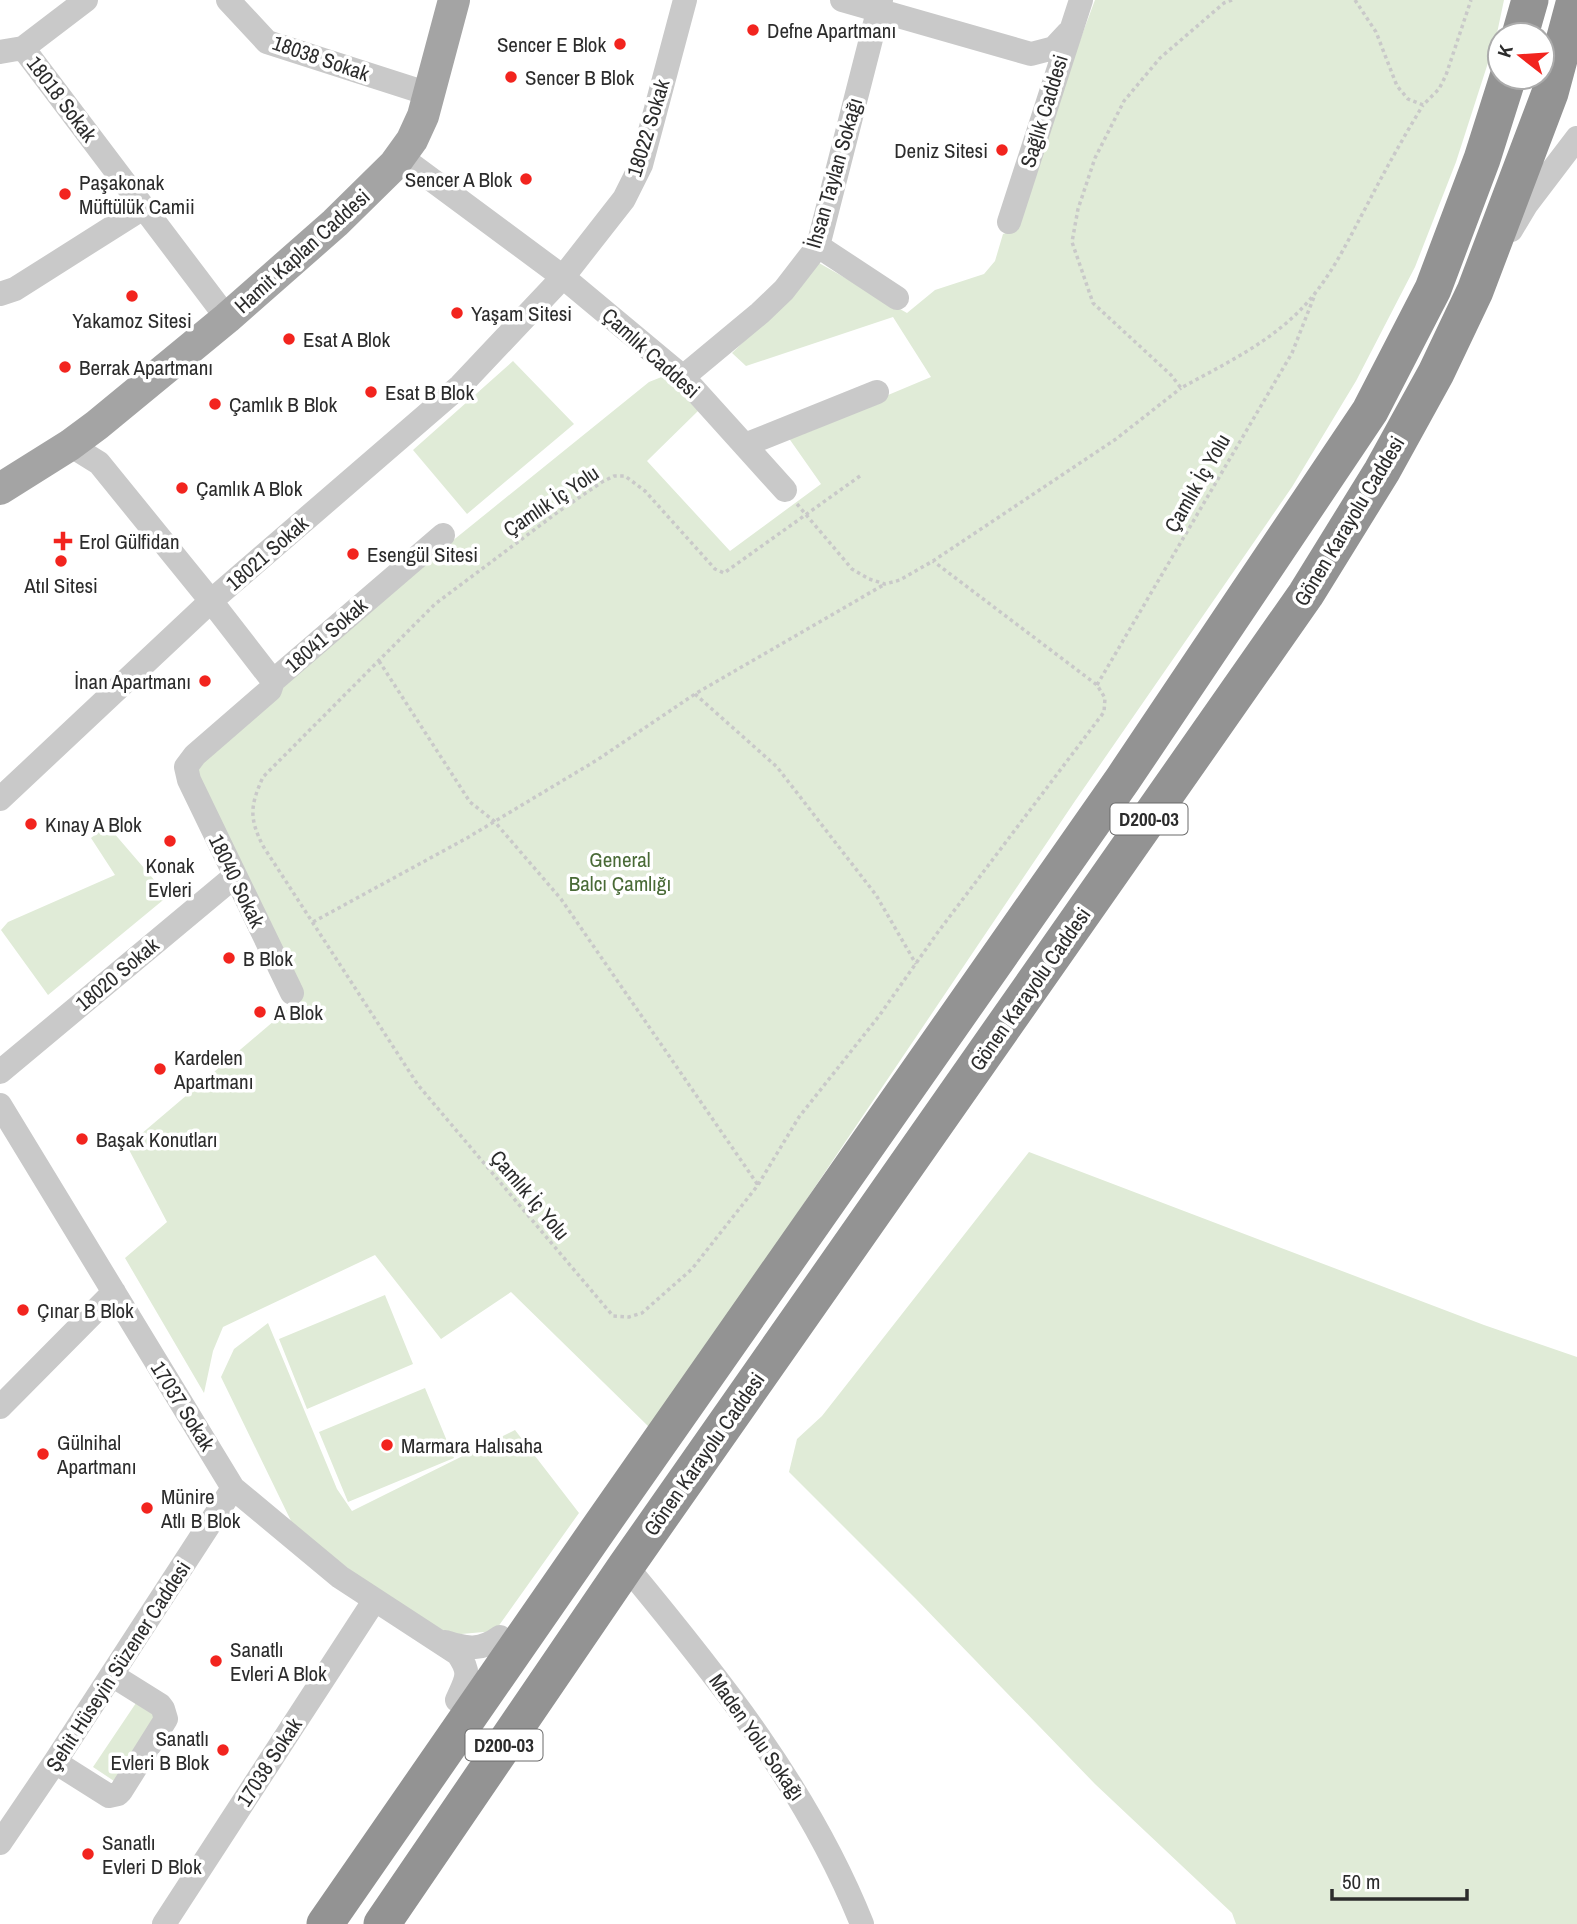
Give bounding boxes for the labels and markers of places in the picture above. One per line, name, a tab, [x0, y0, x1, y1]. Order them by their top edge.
place label: Defne Apartmanı	[767, 16, 896, 45]
marker: Defne Apartmanı	[745, 22, 761, 38]
place label: Sencer E Blok	[497, 30, 606, 59]
marker: Sencer E Blok	[612, 36, 628, 52]
place label: Sencer B Blok	[525, 63, 635, 92]
marker: Sencer B Blok	[503, 69, 519, 85]
place label: Deniz Sitesi	[894, 136, 988, 165]
marker: Deniz Sitesi	[994, 142, 1010, 158]
place label: Sencer A Blok	[405, 165, 512, 194]
place label: Paşakonak Müftülük Camii	[79, 168, 195, 221]
marker: Sencer A Blok	[518, 171, 534, 187]
marker: Paşakonak Müftülük Camii	[57, 186, 73, 202]
marker: Yakamoz Sitesi	[124, 288, 140, 304]
place label: Yaşam Sitesi	[471, 299, 572, 328]
marker: Yaşam Sitesi	[449, 305, 465, 321]
place label: Yakamoz Sitesi	[72, 306, 192, 335]
place label: Esat A Blok	[303, 325, 391, 354]
marker: Esat A Blok	[281, 331, 297, 347]
place label: Berrak Apartmanı	[79, 353, 213, 382]
marker: Berrak Apartmanı	[57, 359, 73, 375]
place label: Esat B Blok	[385, 378, 474, 407]
marker: Esat B Blok	[363, 384, 379, 400]
place label: Çamlık B Blok	[229, 390, 338, 419]
marker: Çamlık B Blok	[207, 396, 223, 412]
place label: Çamlık A Blok	[196, 474, 303, 503]
marker: Çamlık A Blok	[174, 480, 190, 496]
place label: Erol Gülfidan	[79, 527, 180, 556]
marker: Erol Gülfidan	[53, 531, 73, 551]
place label: Esengül Sitesi	[367, 540, 478, 569]
marker: Esengül Sitesi	[345, 546, 361, 562]
marker: Atıl Sitesi	[53, 553, 69, 569]
place label: Atıl Sitesi	[23, 571, 98, 600]
place label: İnan Apartmanı	[74, 667, 191, 696]
marker: İnan Apartmanı	[197, 673, 213, 689]
place label: Kınay A Blok	[45, 810, 142, 839]
marker: Kınay A Blok	[23, 816, 39, 832]
marker: Konak Evleri	[162, 833, 178, 849]
place label: Konak Evleri	[146, 851, 195, 904]
place label: B Blok	[243, 944, 293, 973]
marker: B Blok	[221, 950, 237, 966]
place label: A Blok	[273, 998, 323, 1027]
marker: A Blok	[252, 1004, 268, 1020]
place label: Kardelen Apartmanı	[173, 1043, 253, 1096]
marker: Kardelen Apartmanı	[152, 1061, 168, 1077]
place label: Başak Konutları	[96, 1125, 218, 1154]
marker: Başak Konutları	[74, 1131, 90, 1147]
place label: Çınar B Blok	[37, 1296, 134, 1325]
marker: Çınar B Blok	[15, 1302, 31, 1318]
place label: Gülnihal Apartmanı	[56, 1428, 136, 1481]
place label: Marmara Halısaha	[401, 1431, 543, 1460]
marker: Marmara Halısaha	[379, 1437, 395, 1453]
marker: Gülnihal Apartmanı	[35, 1446, 51, 1462]
place label: Münire Atlı B Blok	[160, 1482, 241, 1535]
marker: Münire Atlı B Blok	[139, 1500, 155, 1516]
place label: Sanatlı Evleri A Blok	[230, 1635, 327, 1688]
marker: Sanatlı Evleri A Blok	[208, 1653, 224, 1669]
place label: Sanatlı Evleri B Blok	[110, 1724, 209, 1777]
marker: Sanatlı Evleri B Blok	[215, 1742, 231, 1758]
place label: Sanatlı Evleri D Blok	[102, 1828, 202, 1881]
marker: Sanatlı Evleri D Blok	[80, 1846, 96, 1862]

